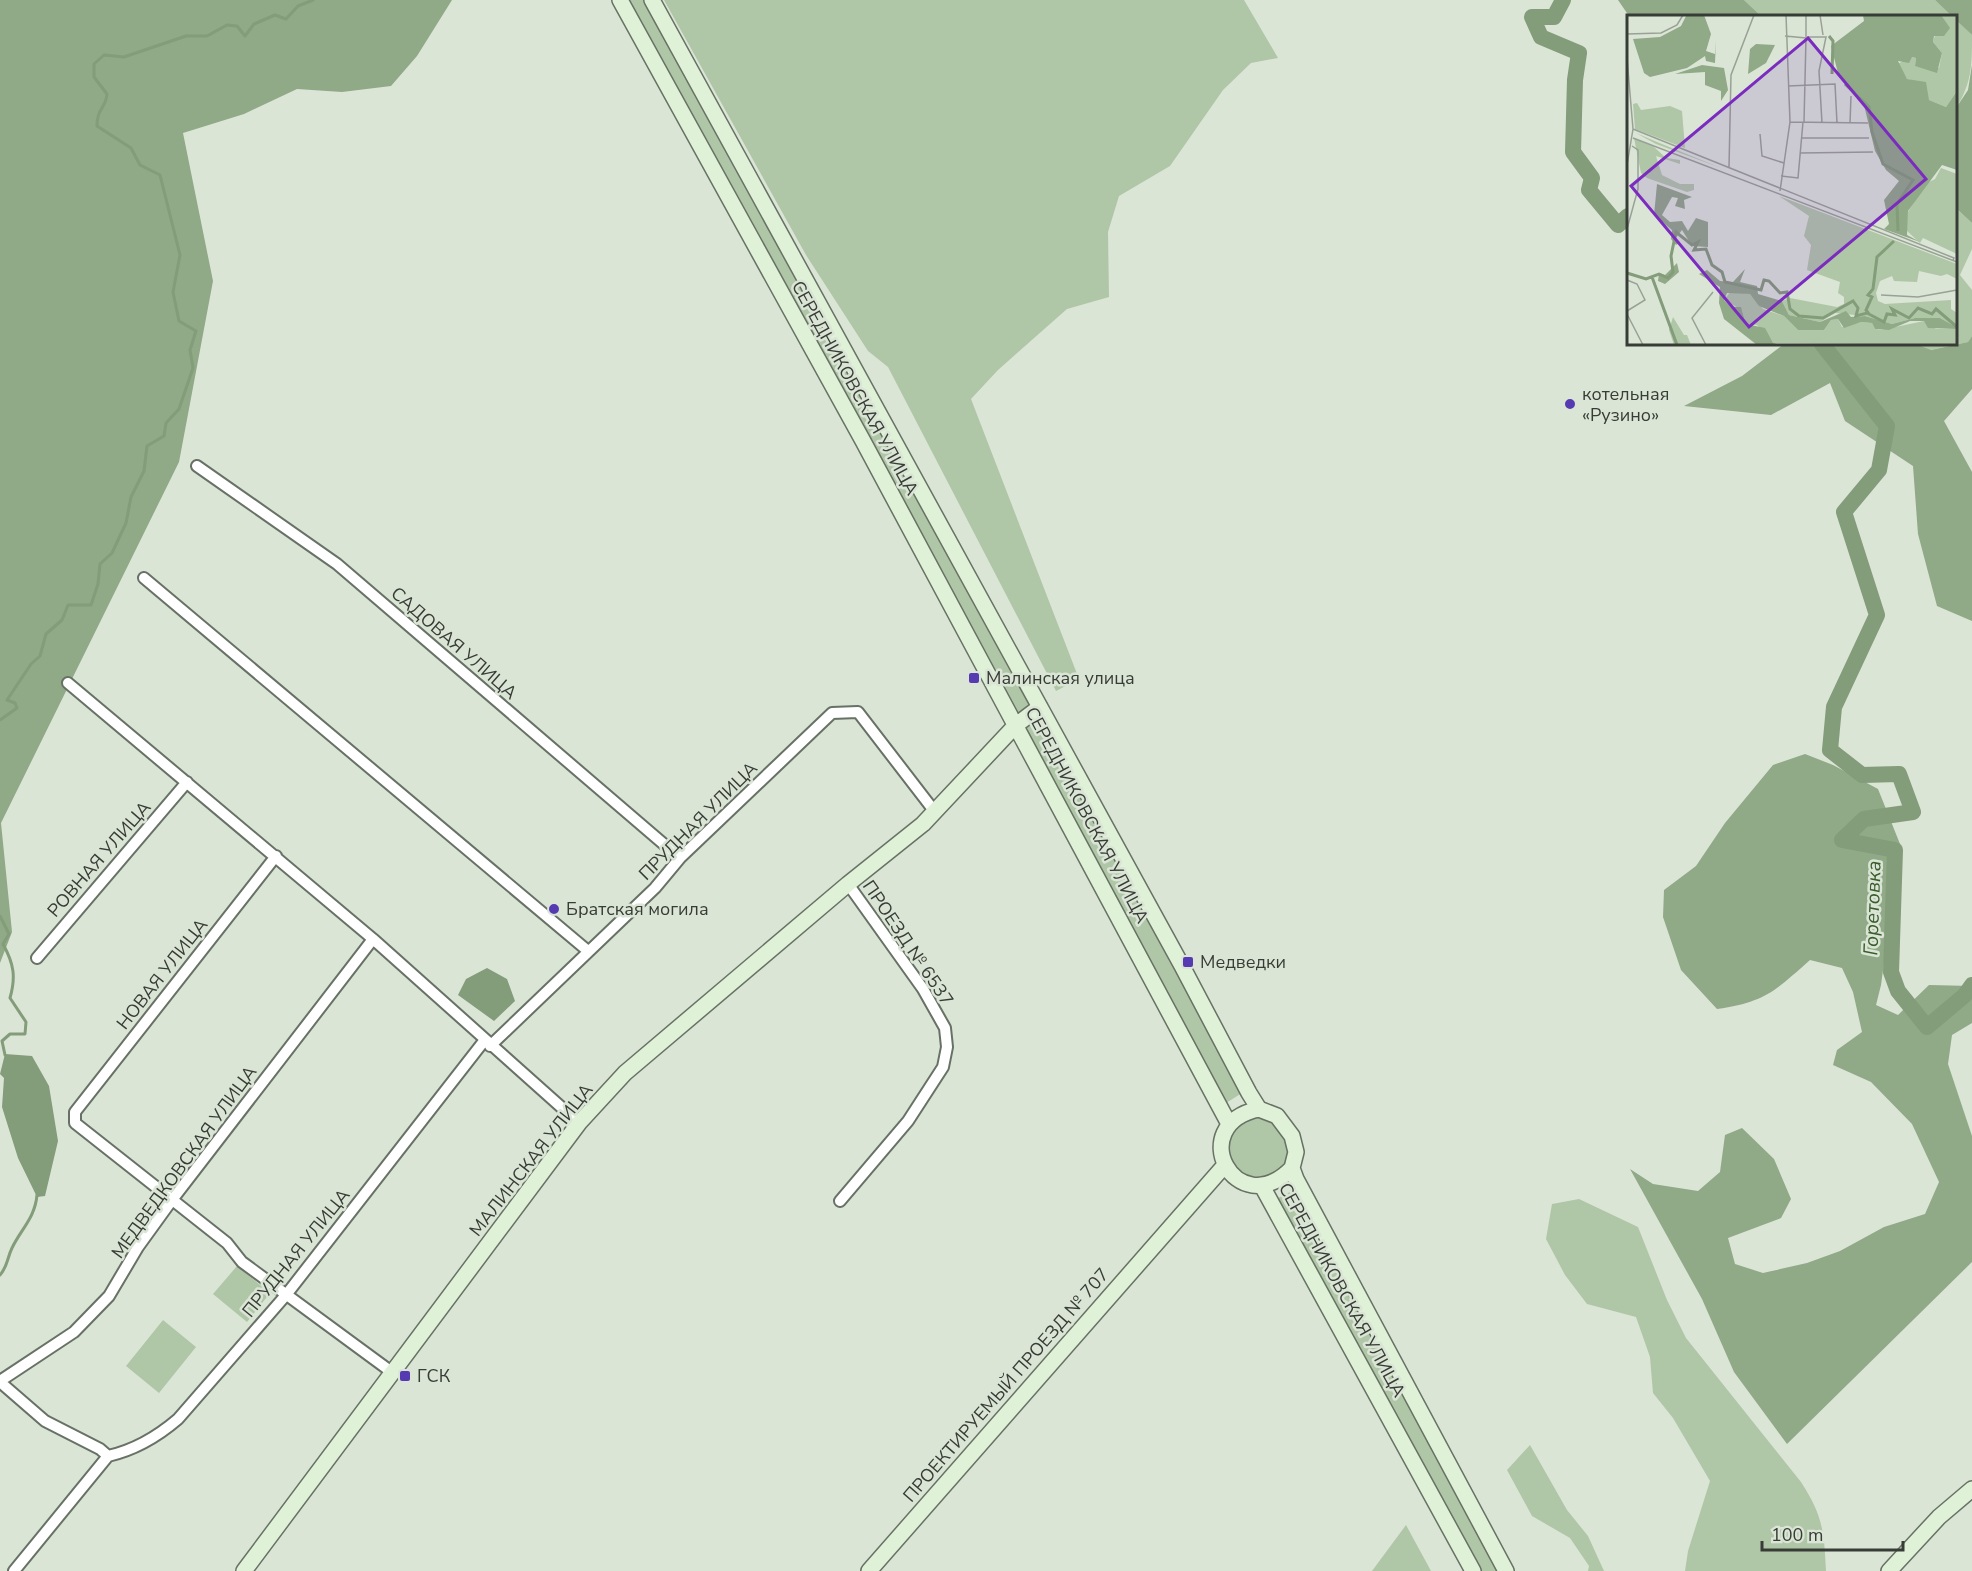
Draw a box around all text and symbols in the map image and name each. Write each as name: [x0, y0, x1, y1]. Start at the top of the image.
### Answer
inset map: [1627, 15, 1957, 345]
street label: СЕРЕДНИКОВСКАЯ УЛИЦА: [786, 277, 924, 499]
place label: котельная «Рузино»: [1582, 382, 1669, 427]
marker: котельная «Рузино»: [1563, 397, 1577, 411]
street label: САДОВАЯ УЛИЦА: [386, 581, 522, 705]
place label: Малинская улица: [986, 666, 1135, 690]
marker: Малинская улица: [967, 671, 981, 685]
street label: СЕРЕДНИКОВСКАЯ УЛИЦА: [1020, 703, 1154, 927]
street label: ПРУДНАЯ УЛИЦА: [633, 756, 763, 886]
street label: РОВНАЯ УЛИЦА: [42, 796, 156, 922]
water label: Горетовка: [1857, 860, 1888, 956]
street label: ПРОЕЗД № 6537: [857, 876, 959, 1010]
place label: Братская могила: [566, 897, 709, 921]
marker: Братская могила: [547, 902, 561, 916]
street label: НОВАЯ УЛИЦА: [111, 913, 213, 1035]
place label: Медведки: [1200, 950, 1286, 974]
marker: Медведки: [1181, 955, 1195, 969]
street label: МЕДВЕДКОВСКАЯ УЛИЦА: [106, 1061, 262, 1263]
street label: МАЛИНСКАЯ УЛИЦА: [464, 1079, 598, 1241]
street label: СЕРЕДНИКОВСКАЯ УЛИЦА: [1273, 1179, 1411, 1401]
street label: ПРУДНАЯ УЛИЦА: [237, 1184, 355, 1322]
street label: ПРОЕКТИРУЕМЫЙ ПРОЕЗД № 707: [898, 1263, 1114, 1507]
place label: ГСК: [417, 1364, 451, 1388]
marker: ГСК: [398, 1369, 412, 1383]
scale bar: [1762, 1514, 1903, 1552]
text: 100 m: [1771, 1523, 1823, 1547]

